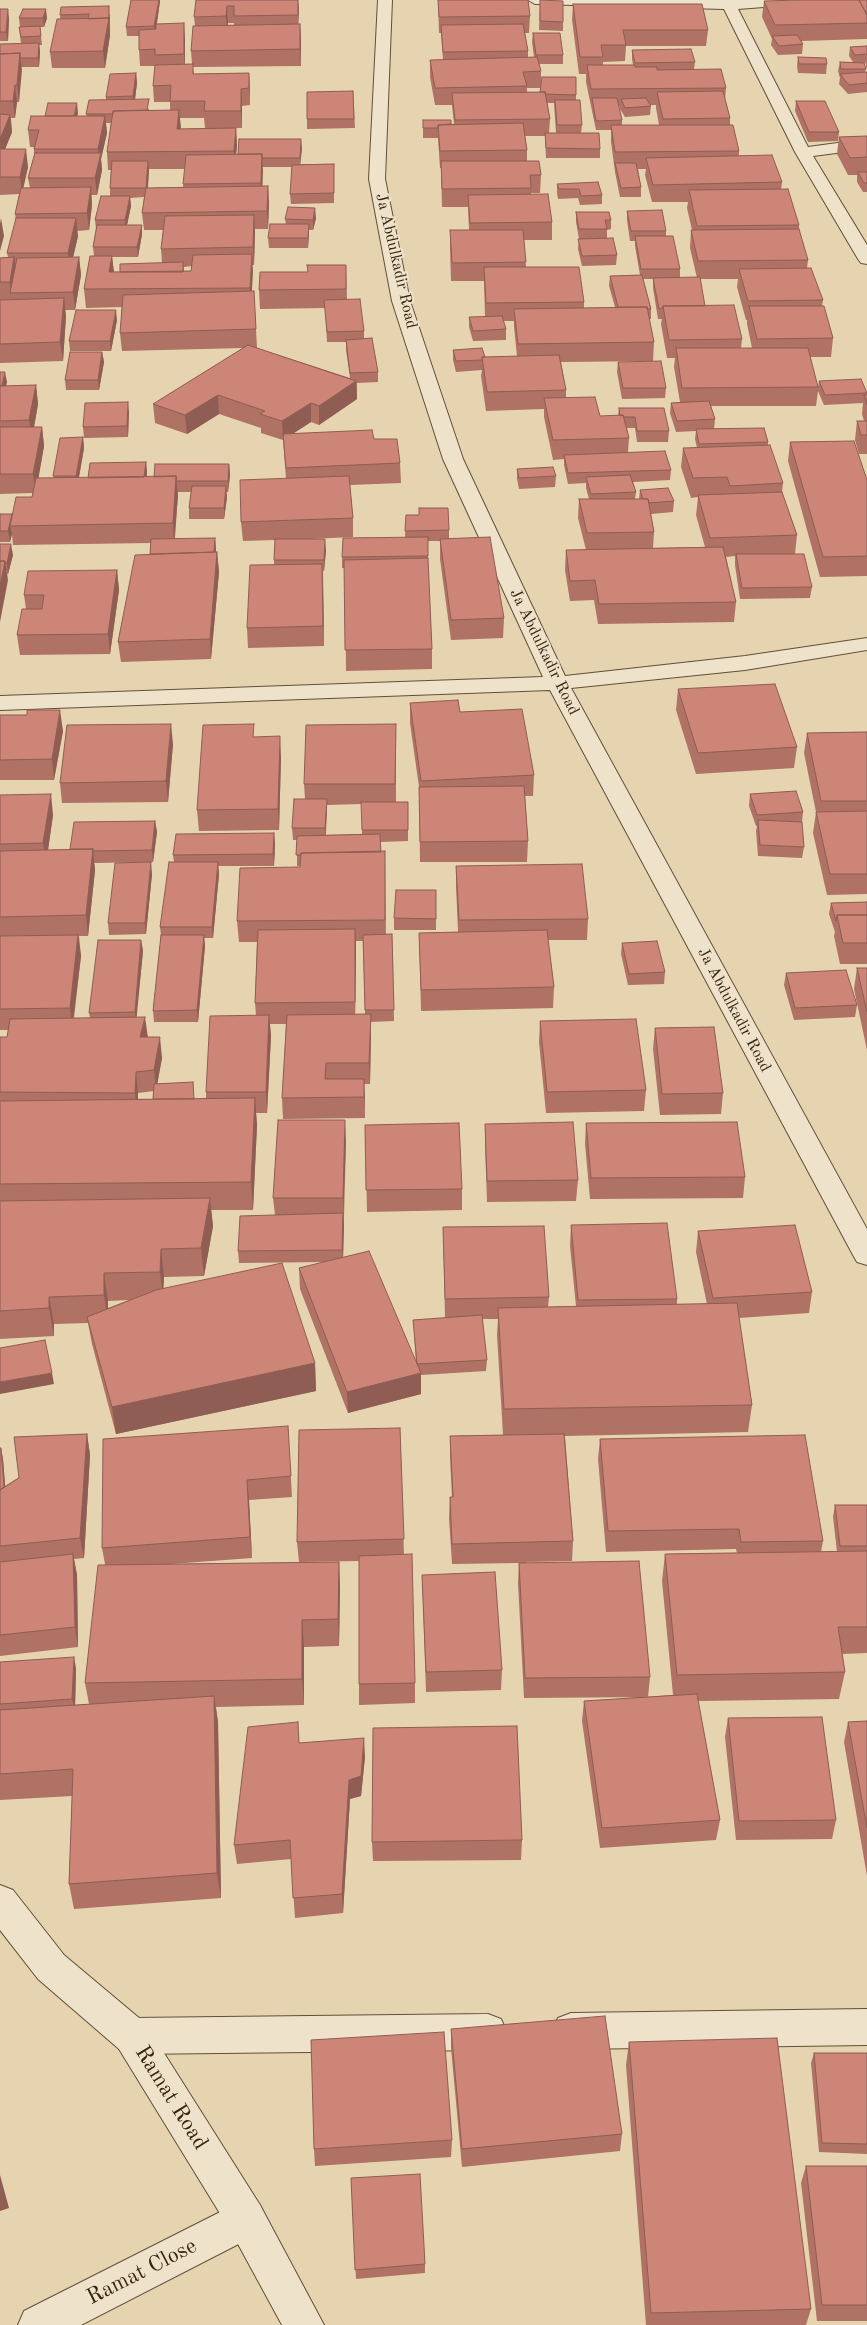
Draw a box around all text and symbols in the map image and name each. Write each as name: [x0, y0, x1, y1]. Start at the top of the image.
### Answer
street label: Ja Abdulkadir Road: [371, 191, 421, 331]
street label: Ja Abdulkadir Road: [505, 586, 583, 718]
street label: Ja Abdulkadir Road: [693, 944, 775, 1076]
street label: Ramat Road: [129, 2041, 213, 2155]
street label: Ramat Close: [83, 2233, 201, 2311]

